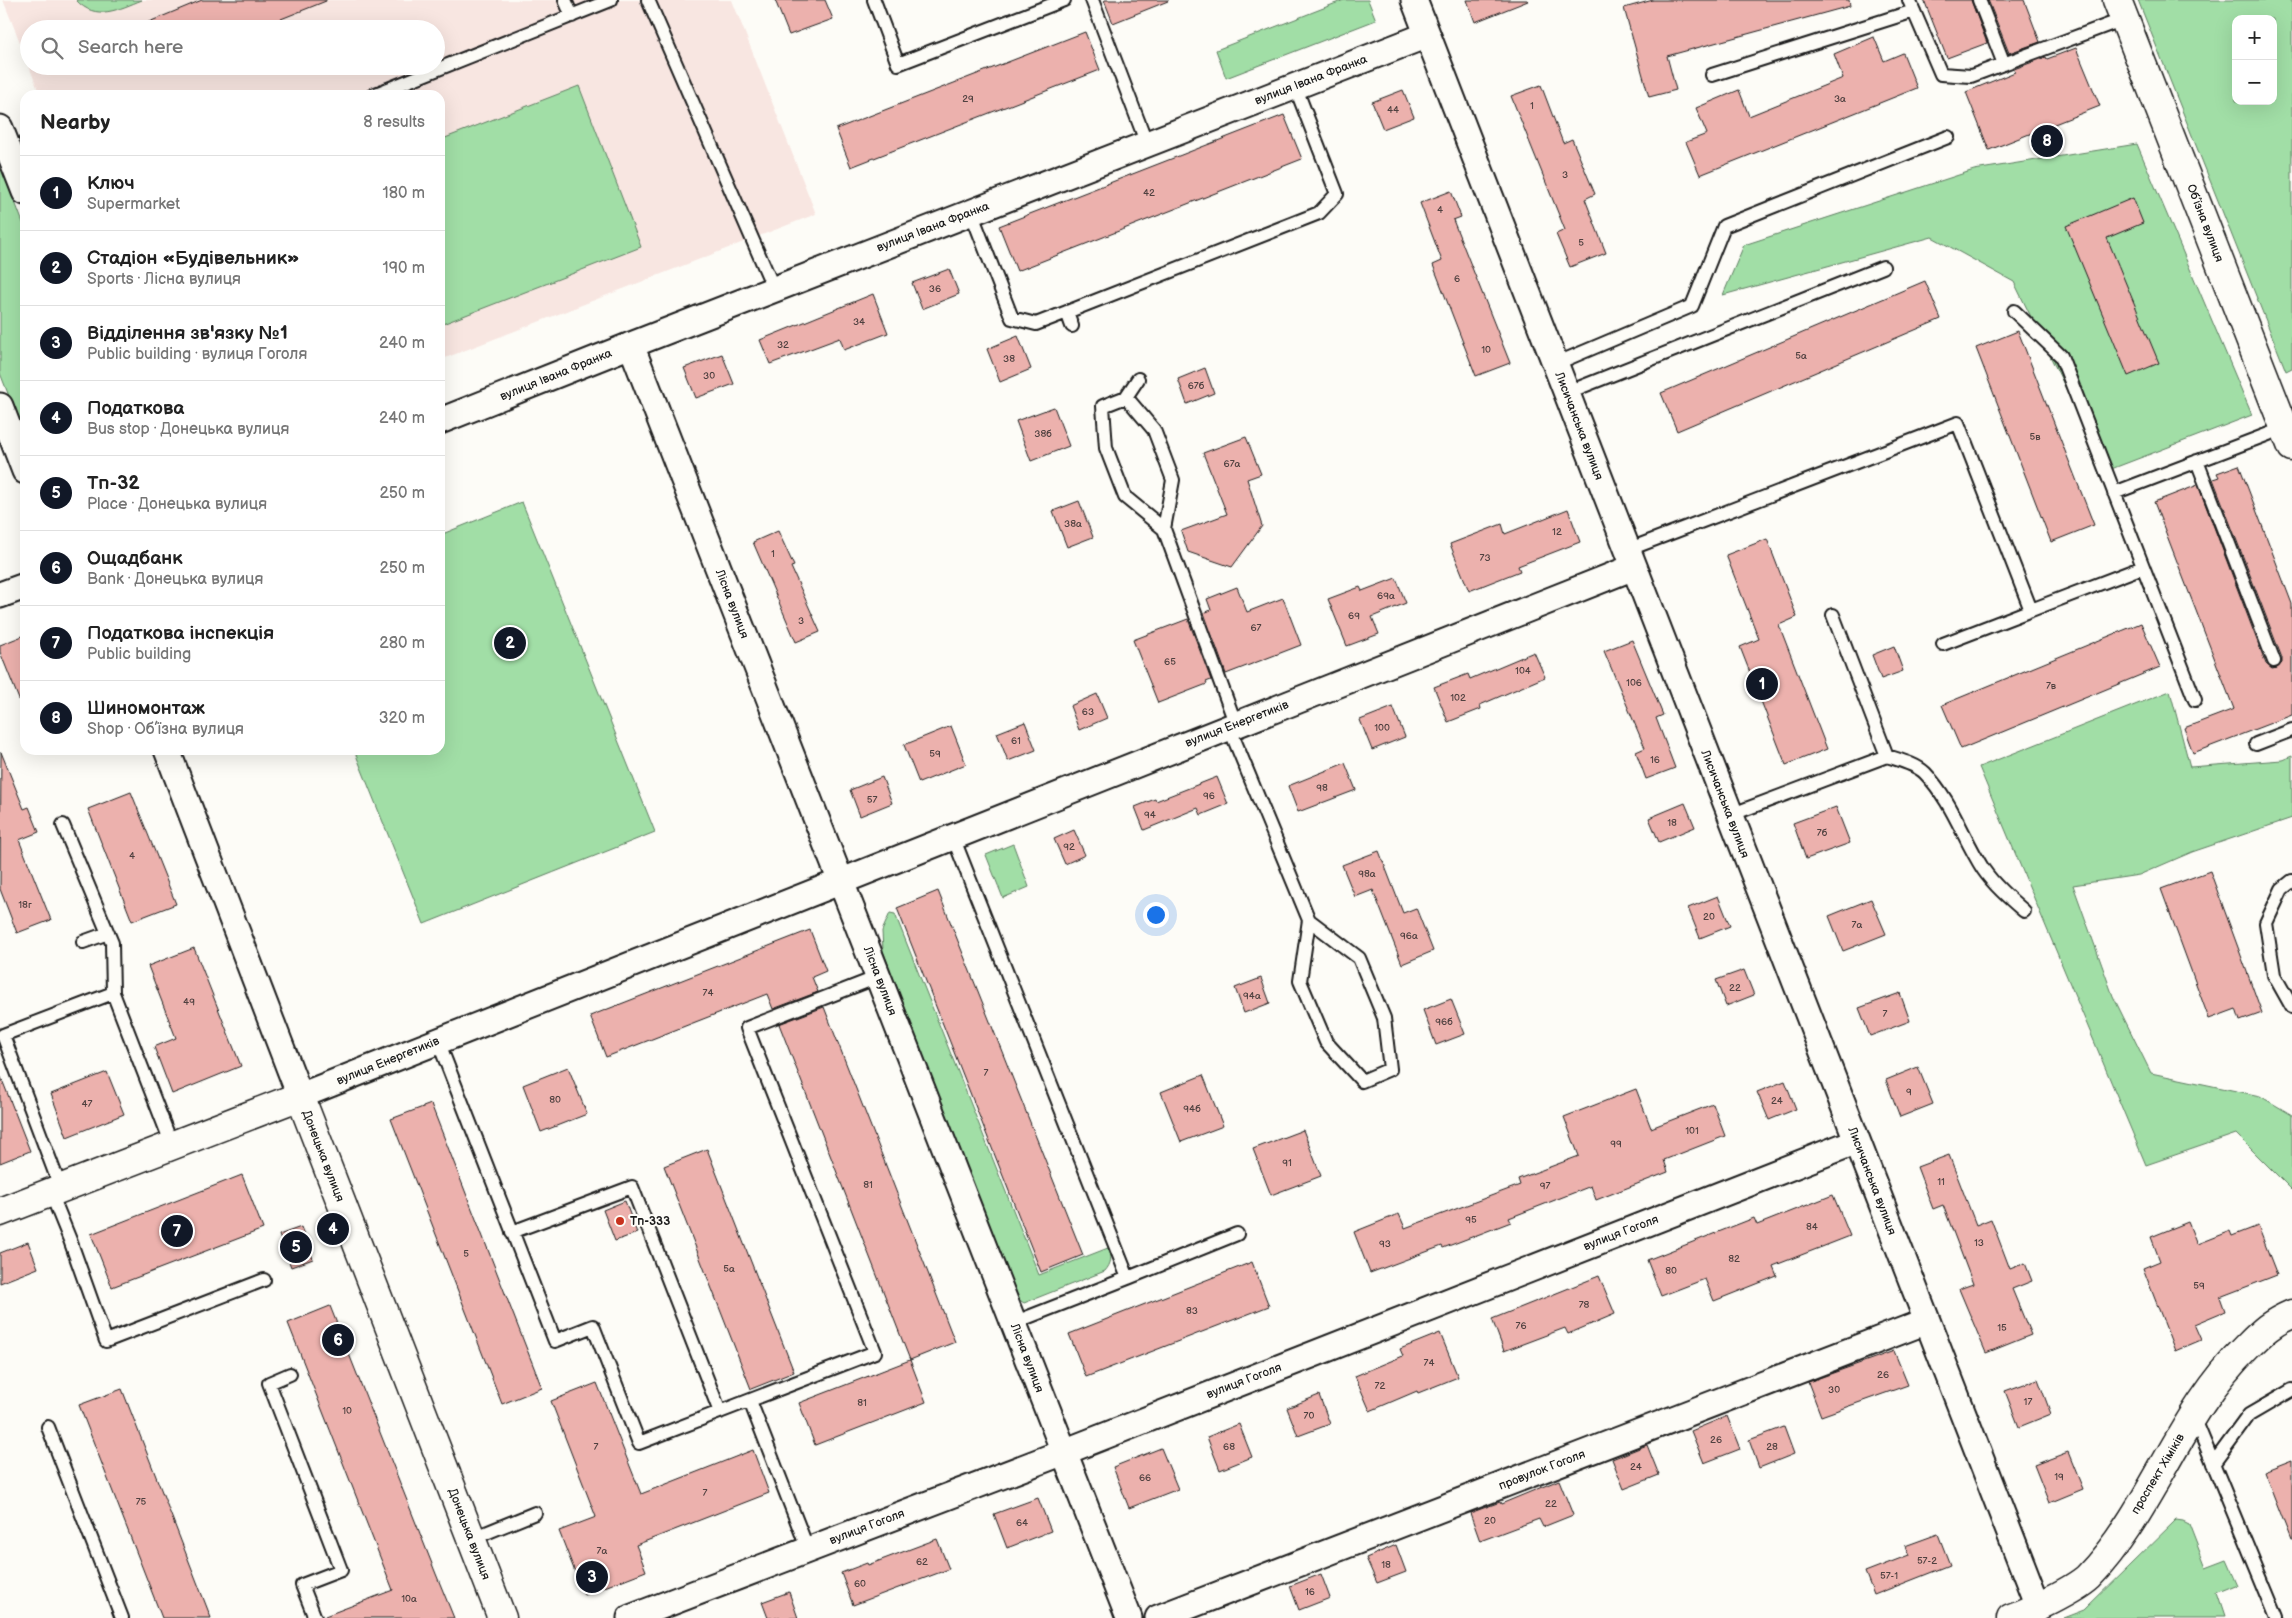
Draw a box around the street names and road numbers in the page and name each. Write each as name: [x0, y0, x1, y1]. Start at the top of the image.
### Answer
street label: вулиця Івана Франка: [1253, 52, 1369, 108]
street label: Об’їзна вулиця: [2183, 182, 2227, 264]
street label: вулиця Івана Франка: [875, 199, 991, 255]
street label: вулиця Івана Франка: [498, 346, 614, 404]
street label: Лисичанська вулиця: [1551, 369, 1607, 482]
street label: Лісна вулиця: [712, 566, 752, 641]
street label: вулиця Енергетиків: [1183, 697, 1292, 751]
street label: Лисичанська вулиця: [1697, 747, 1753, 860]
street label: Лісна вулиця: [860, 943, 900, 1018]
street label: вулиця Енергетиків: [334, 1033, 442, 1088]
street label: Донецька вулиця: [299, 1108, 347, 1204]
street label: Лисичанська вулиця: [1844, 1124, 1900, 1237]
street label: вулиця Гоголя: [1581, 1212, 1661, 1254]
street label: Лісна вулиця: [1007, 1320, 1047, 1395]
street label: вулиця Гоголя: [1204, 1360, 1284, 1402]
street label: проспект Хіміків: [2128, 1430, 2188, 1517]
street label: провулок Гоголя: [1497, 1447, 1588, 1493]
street label: Донецька вулиця: [445, 1486, 493, 1582]
street label: вулиця Гоголя: [827, 1506, 907, 1548]

